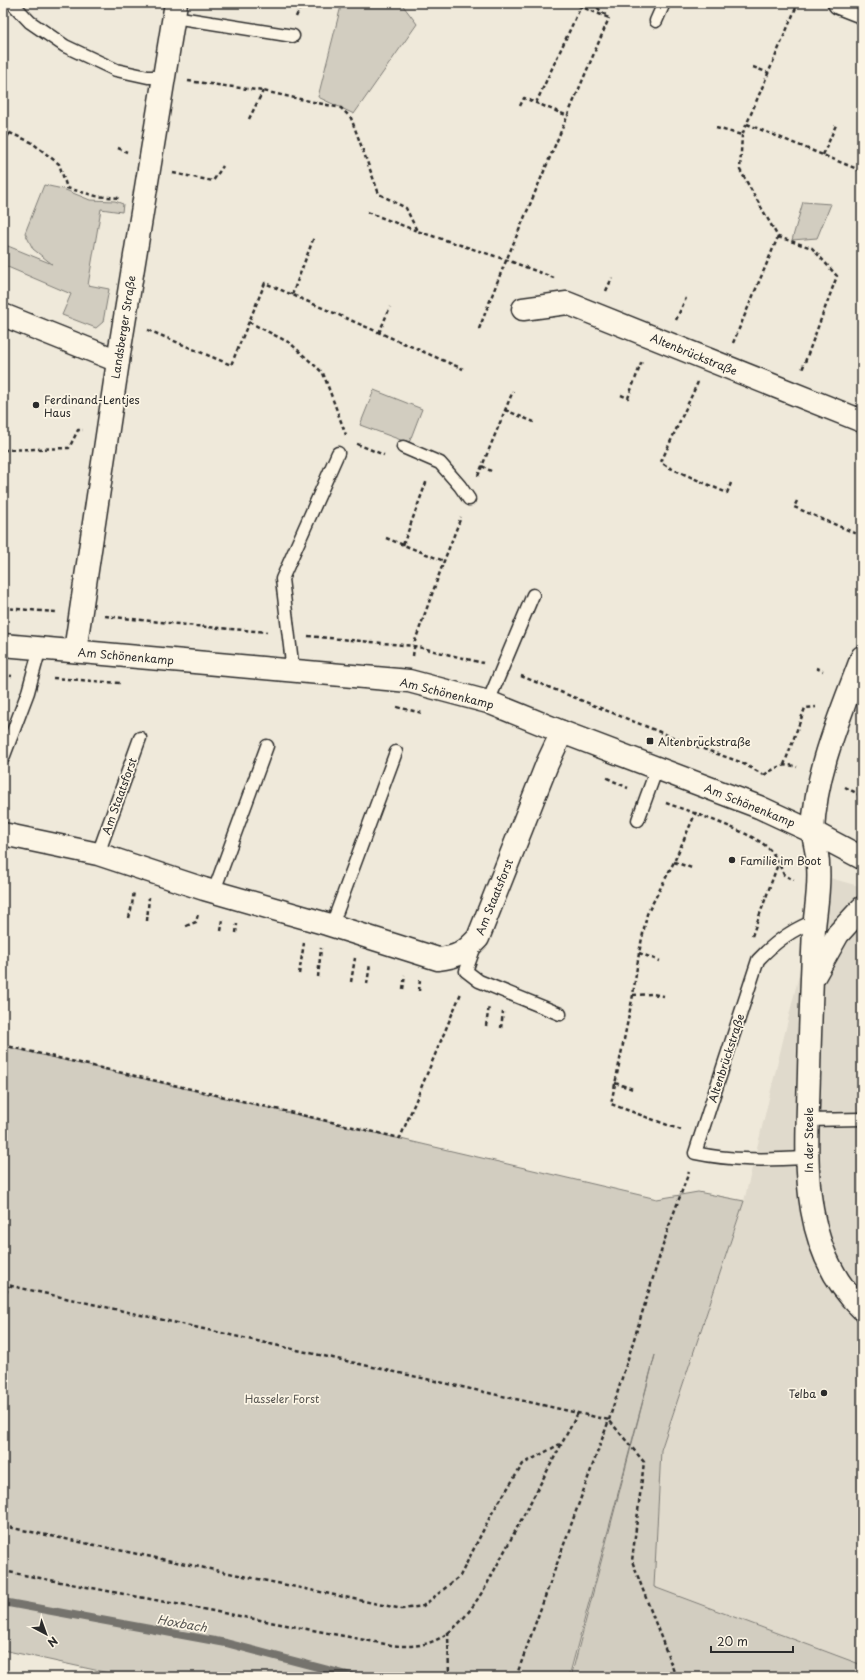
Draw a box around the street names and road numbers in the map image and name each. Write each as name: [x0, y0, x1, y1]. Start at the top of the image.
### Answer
street label: Landsberger Straße: [106, 274, 140, 380]
street label: Altenbrückstraße: [648, 329, 740, 379]
street label: Am Schönenkamp: [77, 643, 175, 669]
street label: Am Schönenkamp: [398, 673, 496, 713]
street label: Am Staatsforst: [97, 755, 141, 837]
street label: Am Schönenkamp: [702, 779, 798, 831]
street label: Am Staatsforst: [471, 856, 517, 938]
street label: Altenbrückstraße: [704, 1011, 748, 1105]
street label: In der Steele: [800, 1107, 817, 1173]

